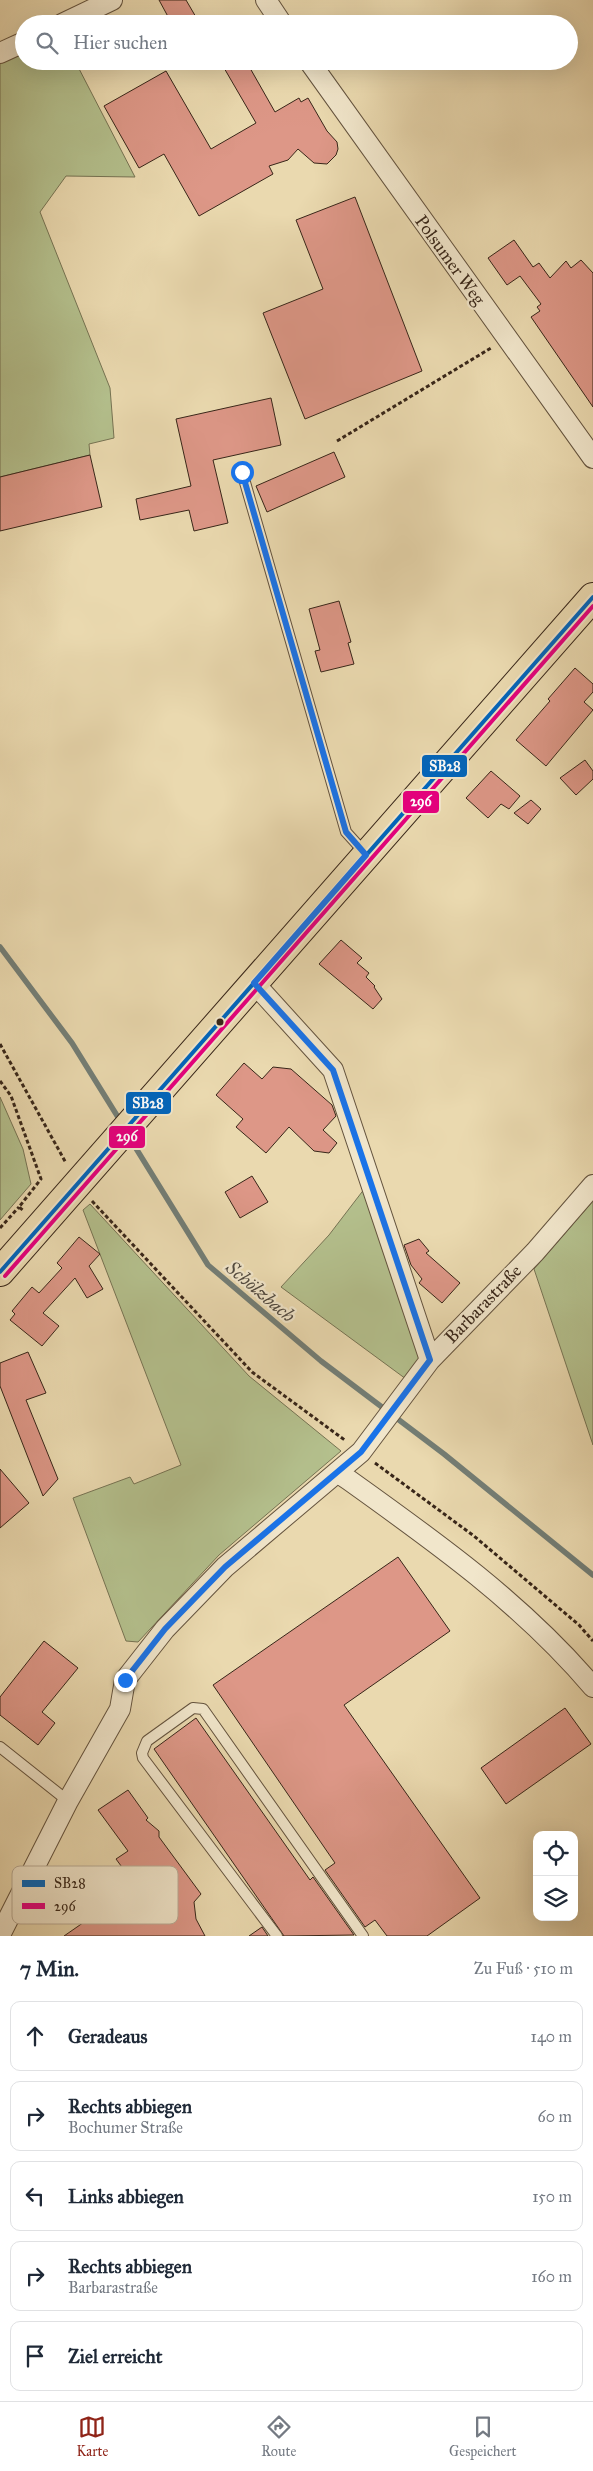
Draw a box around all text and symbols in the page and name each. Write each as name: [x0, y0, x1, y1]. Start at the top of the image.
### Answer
search box: [15, 15, 578, 70]
icon: search: [33, 29, 61, 57]
text: Hier suchen: [73, 31, 167, 54]
street label: Polsumer Weg: [409, 211, 490, 310]
route start: [231, 461, 254, 484]
line badge: SB28: [421, 754, 468, 778]
text: SB28: [429, 758, 461, 775]
line badge: 296: [402, 790, 440, 814]
text: 296: [410, 793, 433, 811]
unlabelled marker: [215, 1017, 225, 1027]
line badge: SB28: [125, 1091, 172, 1115]
text: SB28: [132, 1095, 164, 1112]
line badge: 296: [108, 1125, 146, 1149]
text: 296: [116, 1128, 139, 1146]
water label: Schölzbach: [221, 1255, 300, 1327]
street label: Barbarastraße: [440, 1260, 526, 1348]
route end: [114, 1669, 137, 1692]
map controls: [533, 1831, 578, 1921]
button: locate: [533, 1831, 578, 1876]
legend: [12, 1866, 178, 1924]
text: SB28: [54, 1875, 86, 1892]
button: layers: [533, 1876, 578, 1921]
text: 296: [54, 1898, 76, 1915]
text: 7 Min.: [20, 1956, 79, 1982]
text: Zu Fuß · 510 m: [474, 1959, 573, 1978]
icon: ahead: [21, 2022, 49, 2050]
text: Geradeaus: [68, 2025, 147, 2048]
text: 140 m: [531, 2027, 572, 2046]
text: Rechts abbiegen: [68, 2095, 192, 2118]
icon: right: [21, 2102, 49, 2130]
text: 60 m: [538, 2107, 572, 2126]
text: Bochumer Straße: [68, 2118, 183, 2137]
icon: left: [21, 2182, 49, 2210]
text: Links abbiegen: [68, 2185, 184, 2208]
text: 150 m: [532, 2187, 572, 2206]
text: Rechts abbiegen: [68, 2255, 192, 2278]
icon: right: [21, 2262, 49, 2290]
text: 160 m: [531, 2267, 572, 2286]
text: Barbarastraße: [68, 2278, 158, 2297]
icon: arrive: [21, 2342, 49, 2370]
text: Ziel erreicht: [68, 2345, 162, 2368]
tab: Karte: [76, 2413, 108, 2460]
tab: Route: [261, 2413, 296, 2460]
tab: Gespeichert: [449, 2413, 517, 2460]

